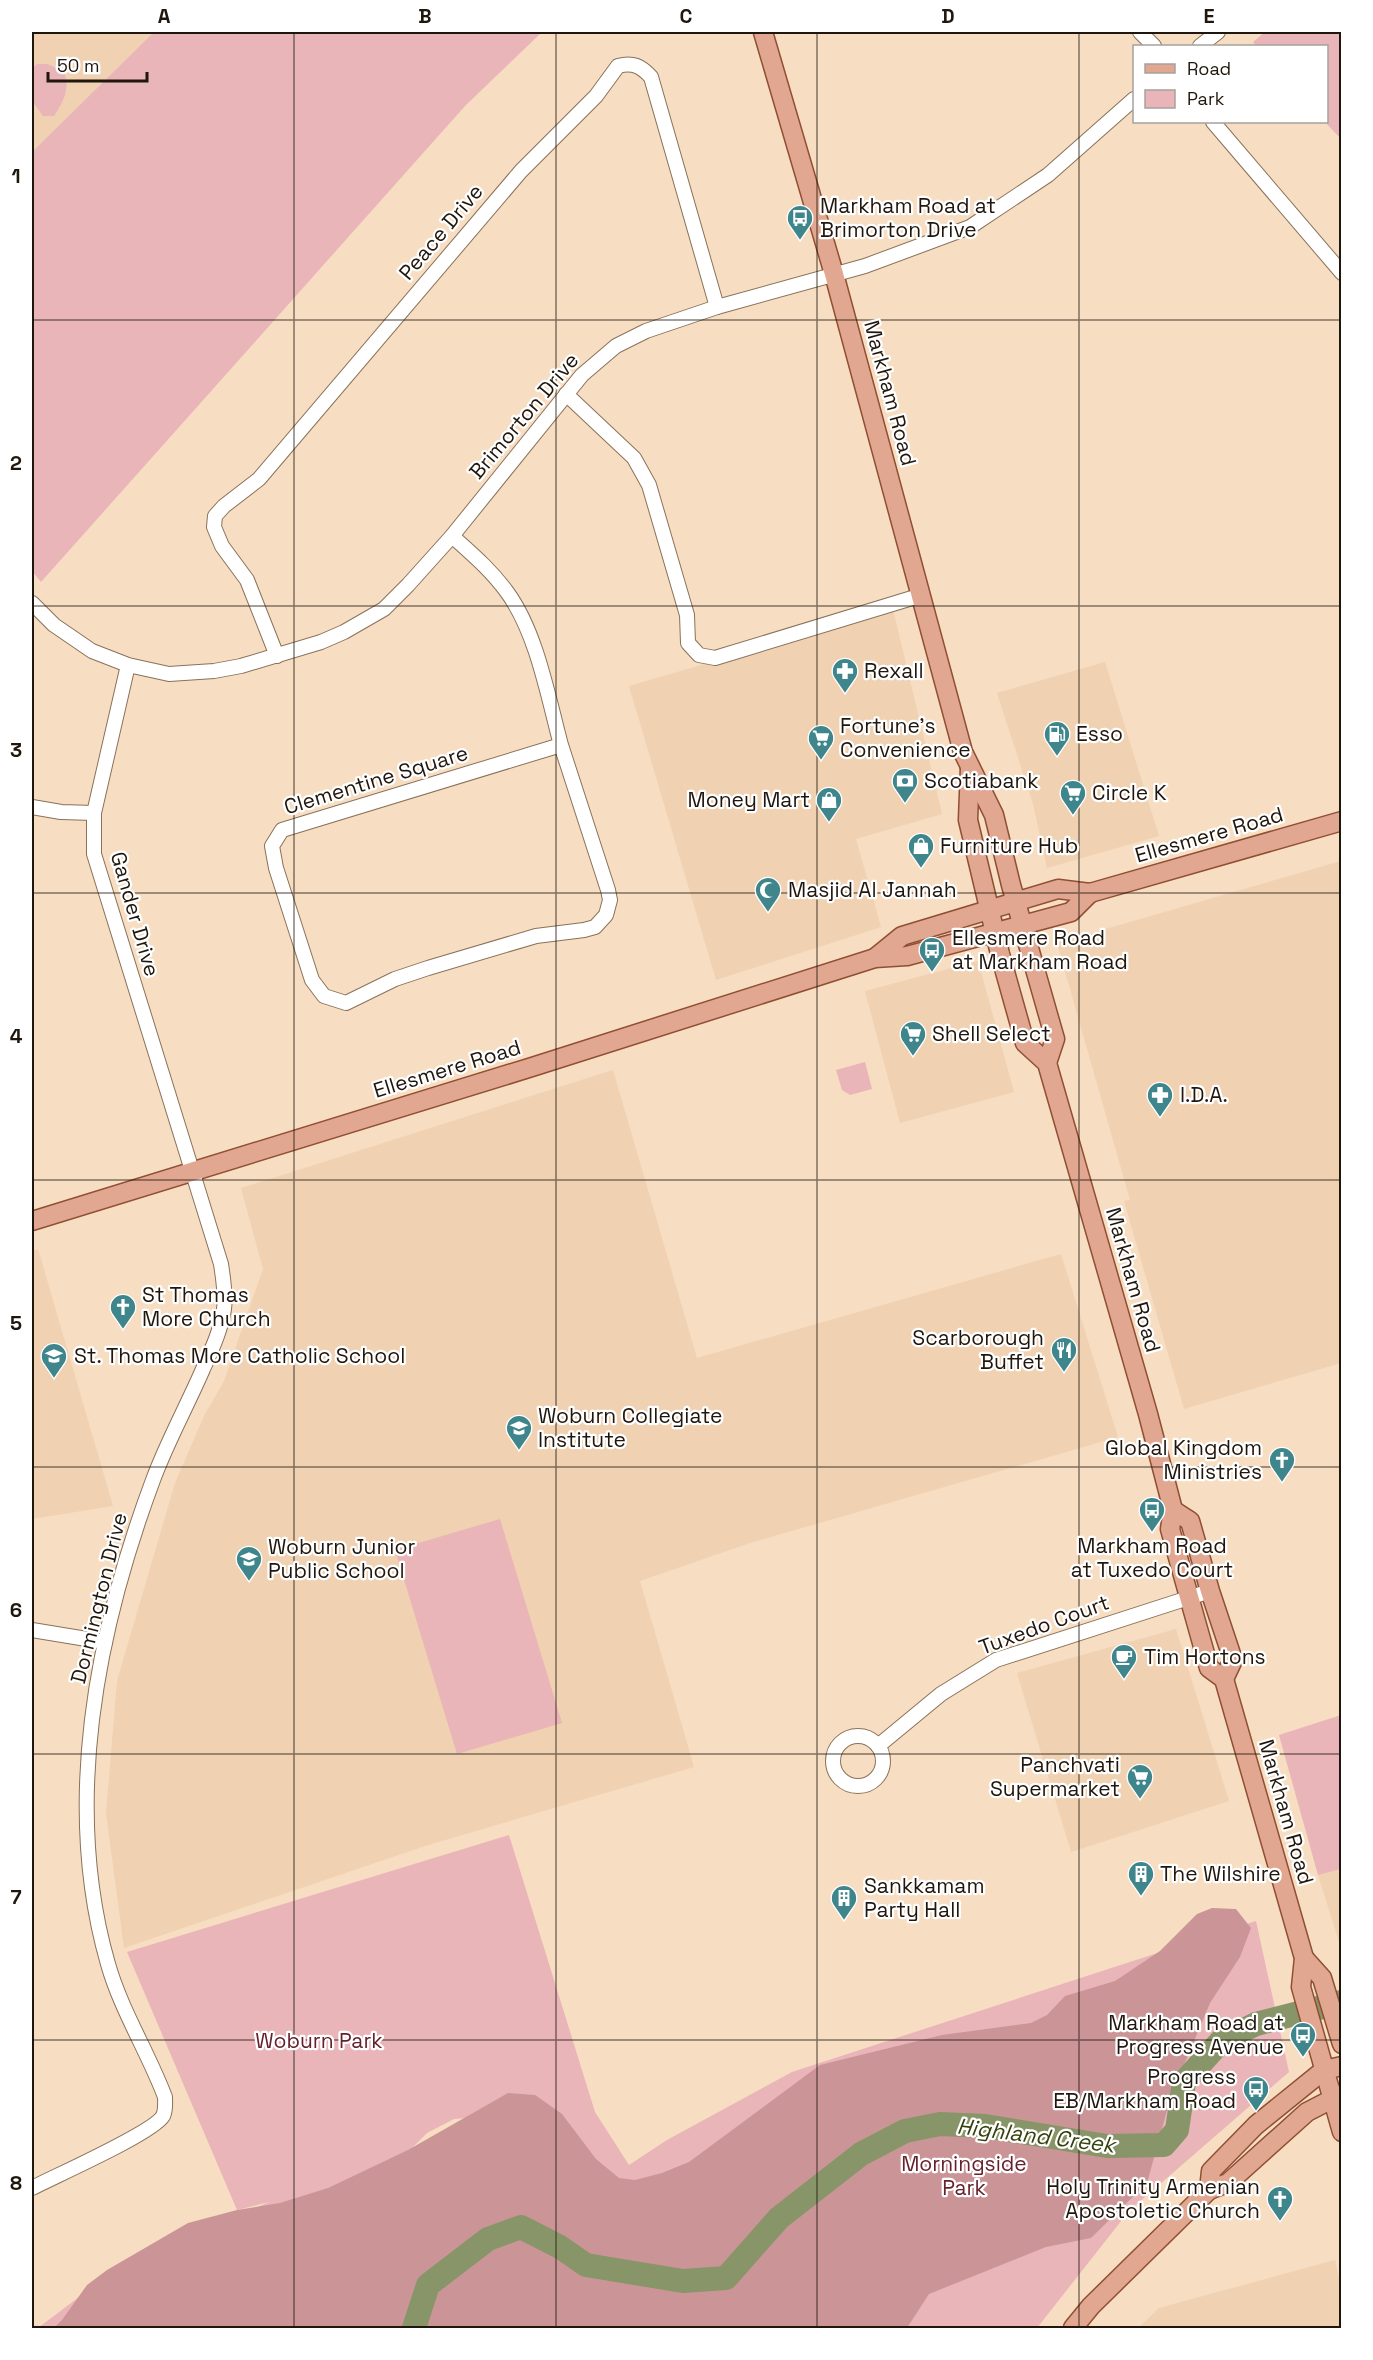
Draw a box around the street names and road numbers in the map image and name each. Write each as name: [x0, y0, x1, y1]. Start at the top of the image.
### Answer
street label: Peace Drive: [393, 178, 489, 285]
street label: Markham Road: [858, 317, 923, 469]
street label: Brimorton Drive: [463, 347, 584, 484]
street label: Clementine Square: [281, 739, 471, 820]
street label: Ellesmere Road: [1132, 800, 1286, 869]
street label: Gander Drive: [105, 848, 166, 979]
street label: Ellesmere Road: [370, 1033, 524, 1104]
street label: Markham Road: [1100, 1204, 1167, 1355]
street label: Dormington Drive: [64, 1510, 133, 1686]
street label: Tuxedo Court: [975, 1588, 1113, 1661]
street label: Markham Road: [1253, 1736, 1320, 1887]

